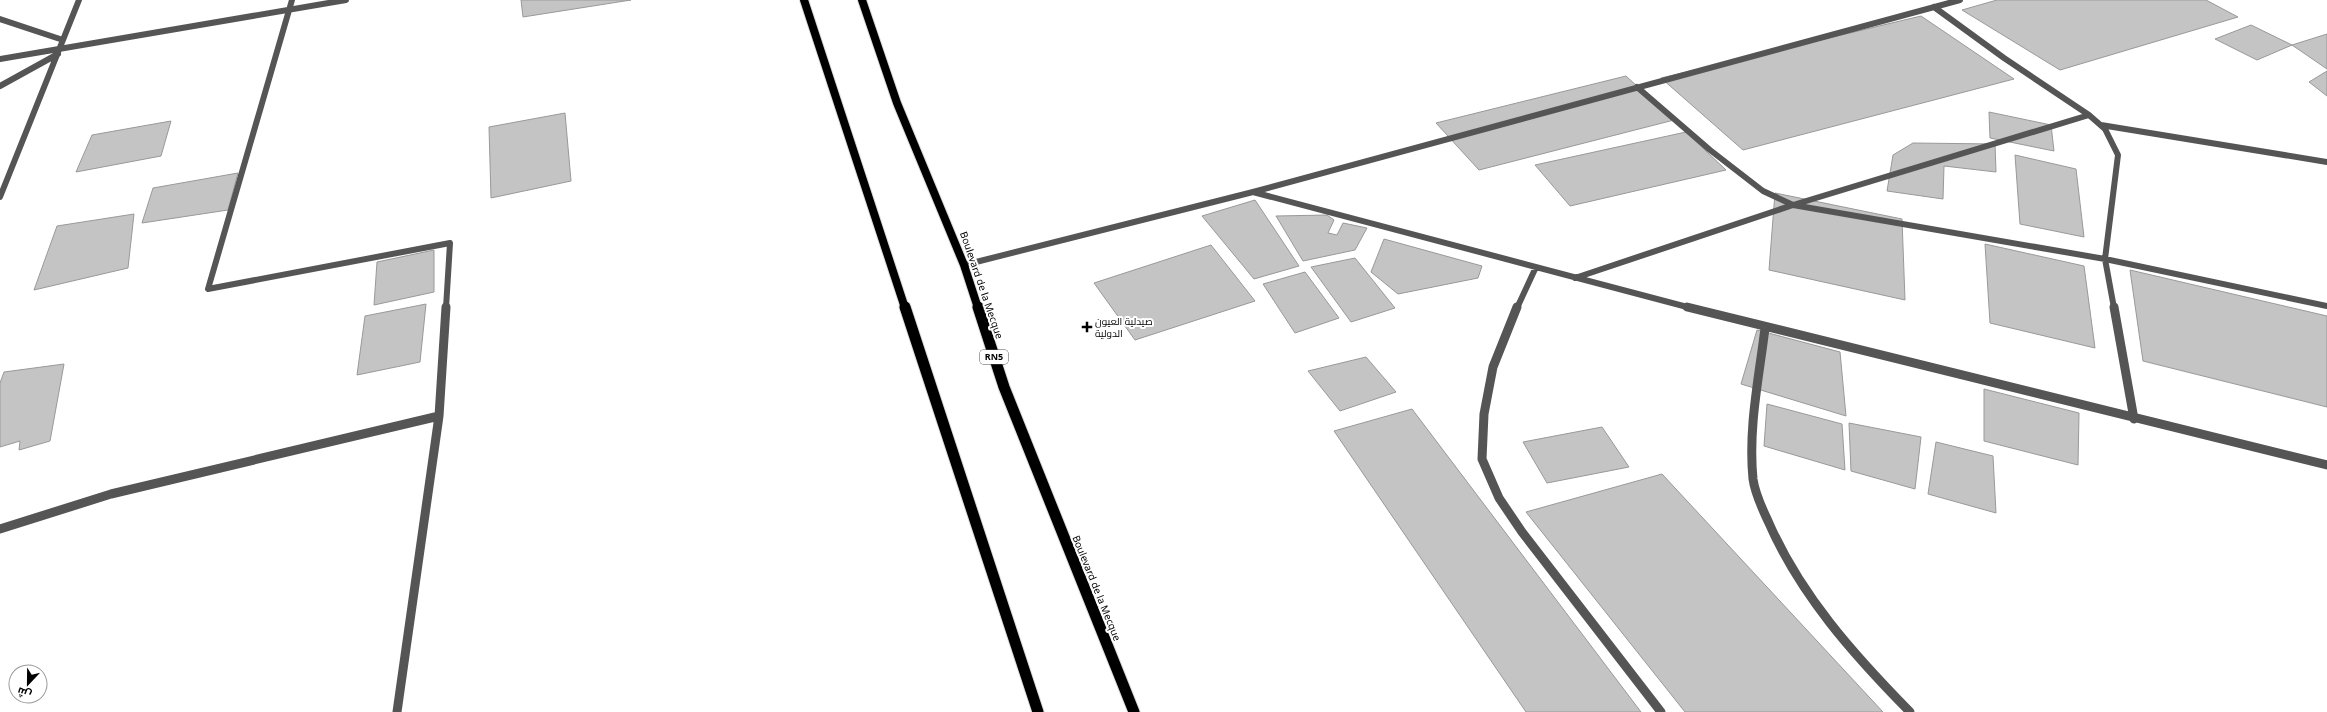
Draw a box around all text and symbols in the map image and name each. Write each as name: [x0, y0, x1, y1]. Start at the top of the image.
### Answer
street label: Boulevard de la Mecque: [957, 229, 1007, 341]
place label: صيدلية العيون الدولية: [1095, 314, 1153, 340]
marker: صيدلية العيون الدولية: [1082, 322, 1092, 332]
road number: RN5: [980, 350, 1008, 364]
street label: Boulevard de la Mecque: [1069, 533, 1125, 643]
north arrow: [8, 664, 48, 704]
text: ش: [15, 684, 33, 703]

